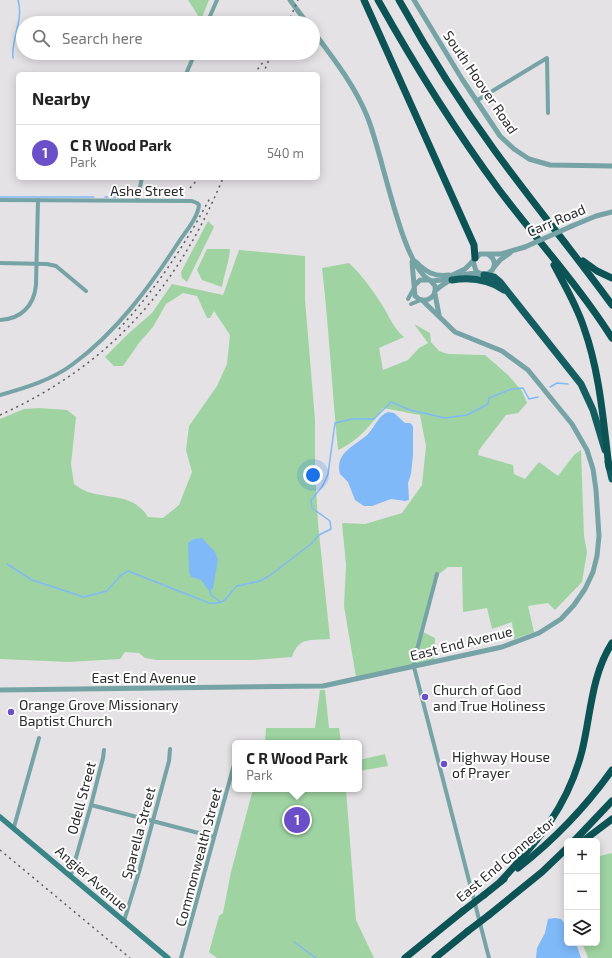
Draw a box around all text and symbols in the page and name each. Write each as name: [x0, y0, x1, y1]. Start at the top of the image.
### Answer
search box: [16, 16, 320, 60]
icon: search: [30, 27, 52, 49]
street label: South Hoover Road: [440, 27, 522, 137]
text: Search here: [62, 29, 143, 47]
text: Nearby: [32, 88, 90, 108]
text: C R Wood Park: [70, 136, 172, 154]
text: 1: [42, 145, 48, 161]
text: 540 m: [267, 145, 304, 161]
text: Park: [70, 154, 97, 170]
street label: Ashe Street: [110, 182, 184, 199]
street label: Carr Road: [524, 200, 588, 240]
your location: [303, 465, 323, 485]
street label: East End Avenue: [408, 622, 514, 664]
street label: East End Avenue: [92, 669, 196, 686]
place label: Church of God and True Holiness: [433, 681, 546, 714]
marker: Church of God and True Holiness: [420, 692, 430, 702]
place label: Orange Grove Missionary Baptist Church: [19, 696, 179, 729]
marker: Orange Grove Missionary Baptist Church: [6, 707, 16, 717]
popup: [232, 740, 362, 792]
place label: Highway House of Prayer: [452, 748, 550, 781]
text: C R Wood Park: [246, 749, 348, 767]
marker: Highway House of Prayer: [439, 759, 449, 769]
street label: Odell Street: [63, 760, 99, 836]
text: Park: [246, 767, 273, 783]
street label: Sparella Street: [118, 785, 158, 881]
street label: Commonwealth Street: [171, 786, 225, 928]
pin: 1: [284, 805, 310, 835]
street label: East End Connector: [452, 812, 558, 905]
map controls: [564, 838, 600, 946]
button: +: [564, 838, 600, 874]
street label: Angier Avenue: [52, 842, 132, 914]
button: −: [564, 874, 600, 910]
button: layers: [564, 910, 600, 946]

